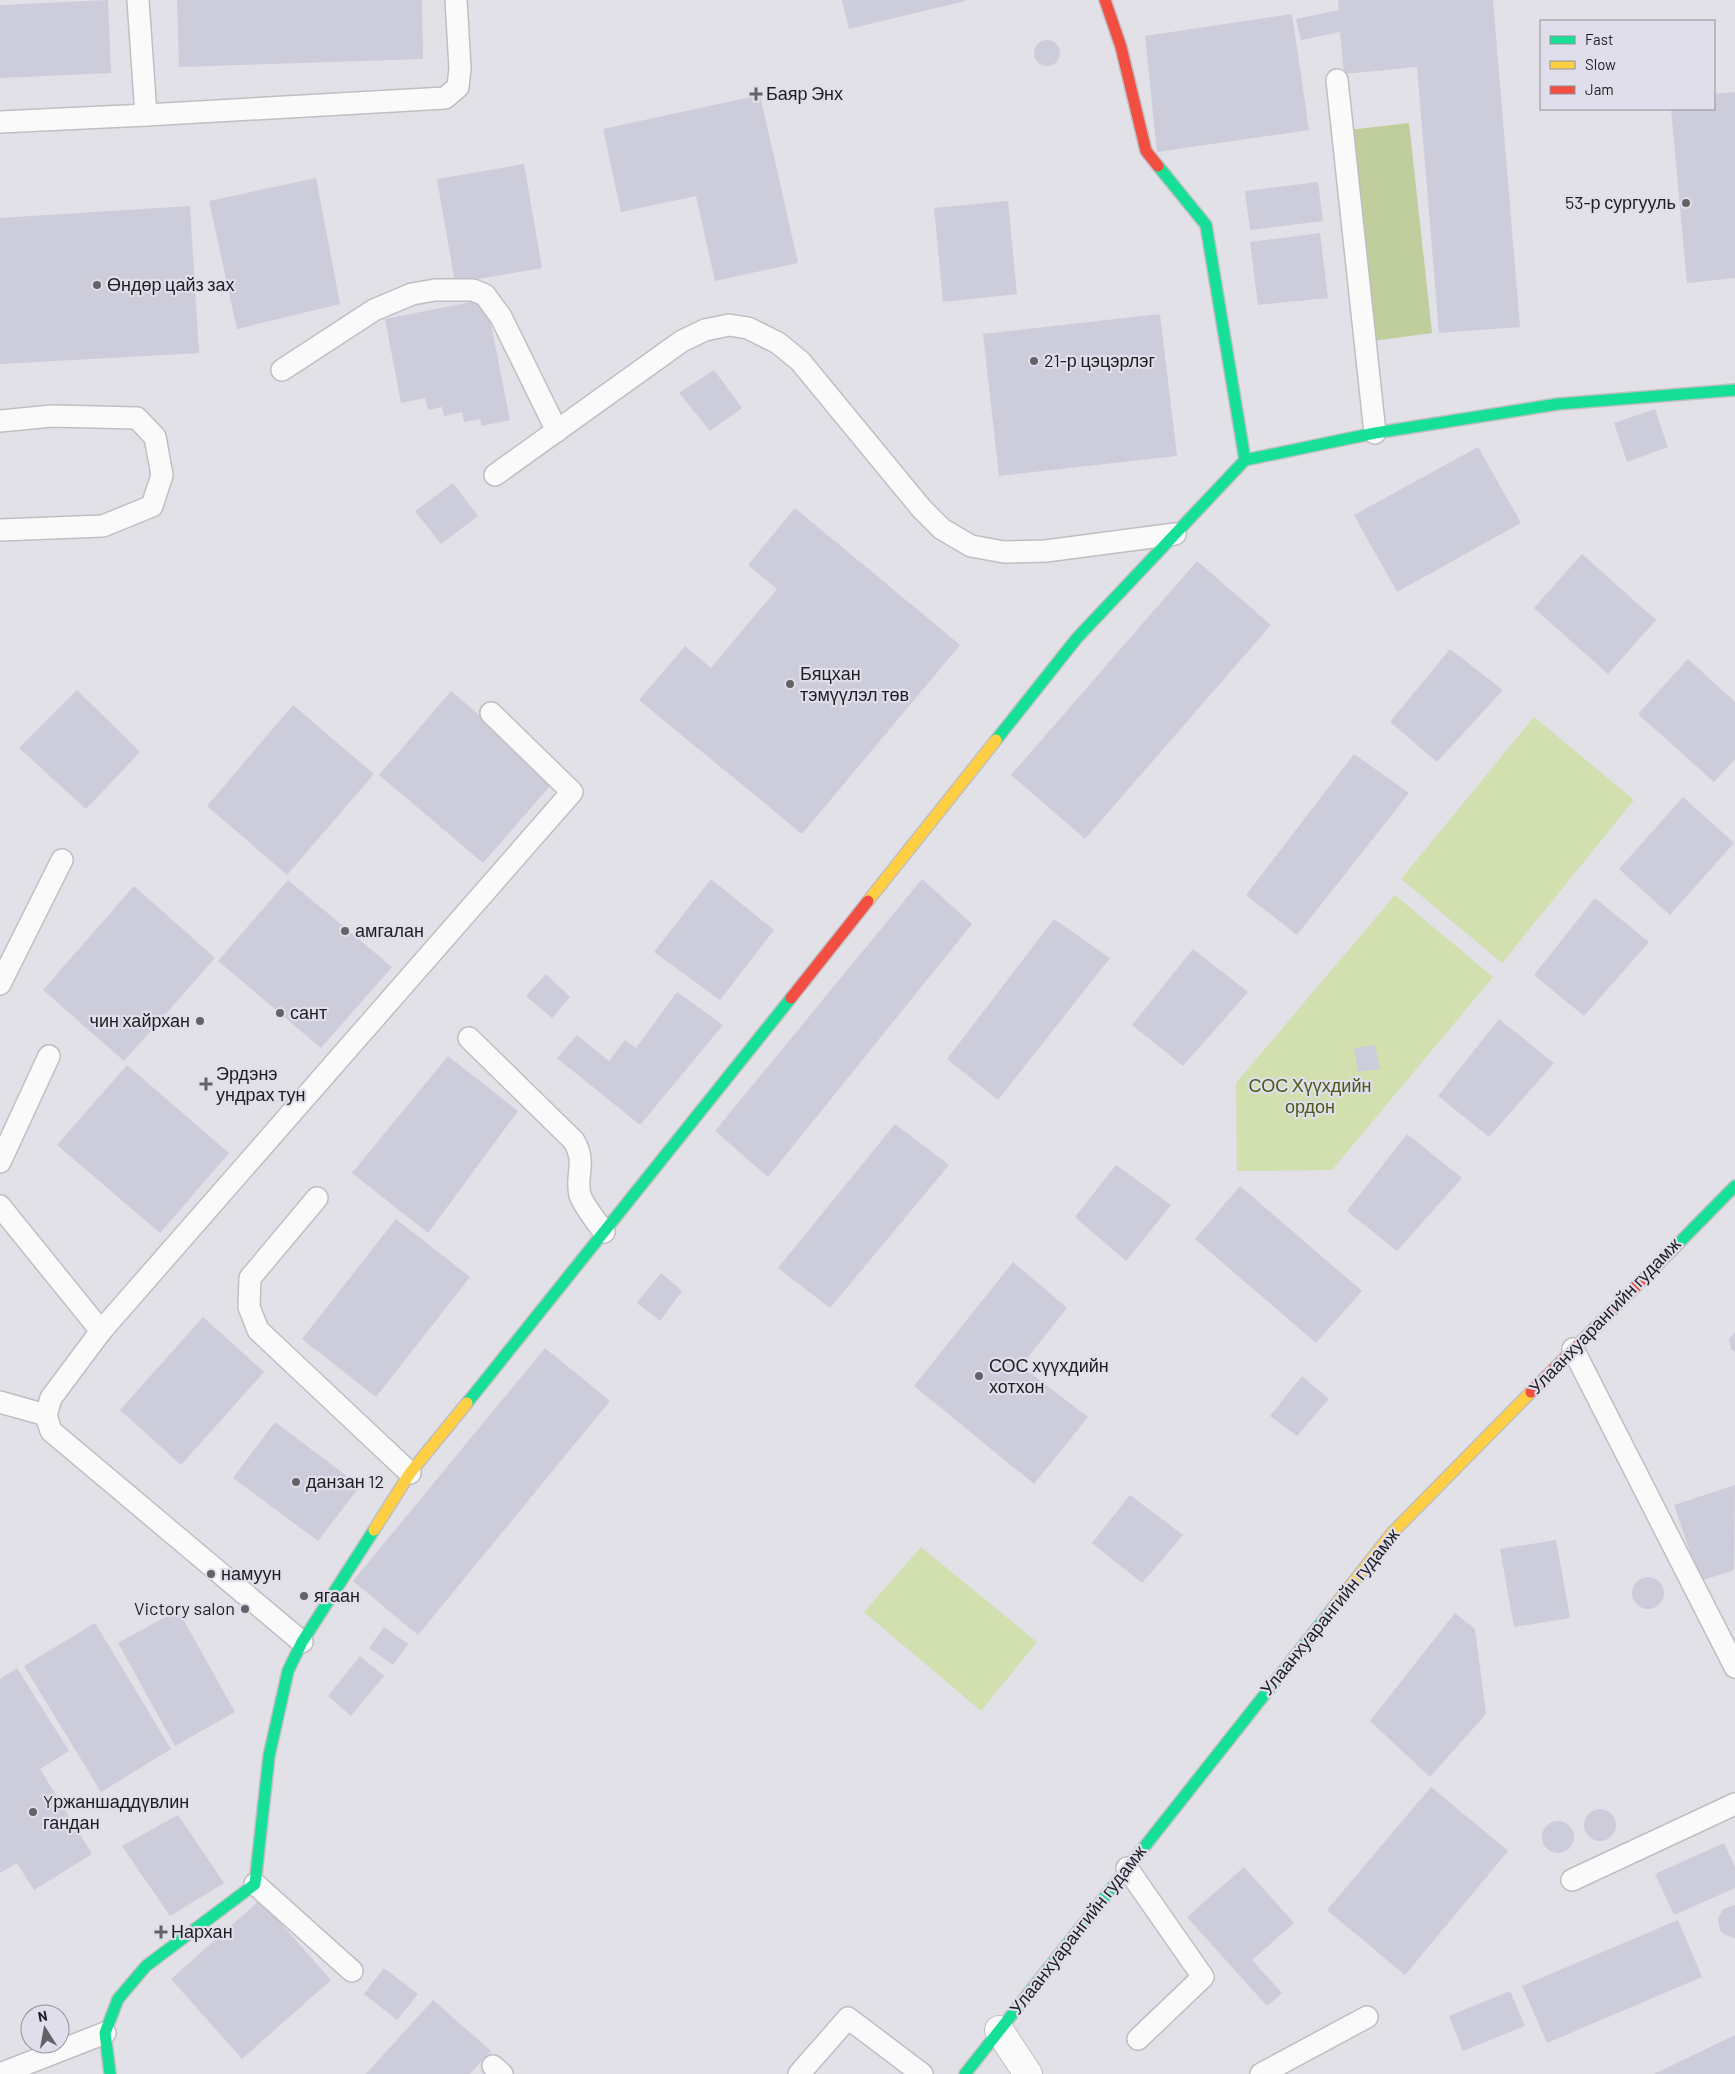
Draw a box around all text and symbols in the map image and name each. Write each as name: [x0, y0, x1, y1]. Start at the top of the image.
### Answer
legend: [1540, 20, 1715, 110]
text: Fast: [1585, 30, 1613, 48]
text: Slow: [1585, 55, 1616, 73]
text: Jam: [1585, 80, 1614, 98]
place label: Баяр Энх: [766, 82, 843, 104]
marker: Баяр Энх: [750, 88, 762, 100]
place label: 53-р сургууль: [1565, 191, 1676, 213]
marker: 53-р сургууль: [1680, 197, 1692, 209]
place label: Өндөр цайз зах: [107, 273, 235, 295]
marker: Өндөр цайз зах: [91, 279, 103, 291]
place label: 21-р цэцэрлэг: [1044, 349, 1155, 371]
marker: 21-р цэцэрлэг: [1028, 355, 1040, 367]
place label: Бяцхан тэмүүлэл төв: [800, 662, 909, 705]
marker: Бяцхан тэмүүлэл төв: [784, 678, 796, 690]
place label: амгалан: [355, 919, 424, 941]
marker: амгалан: [339, 925, 351, 937]
place label: сант: [290, 1001, 327, 1023]
marker: сант: [274, 1007, 286, 1019]
place label: чин хайрхан: [90, 1009, 190, 1031]
marker: чин хайрхан: [194, 1015, 206, 1027]
place label: Эрдэнэ ундрах тун: [216, 1062, 305, 1105]
park label: СОС Хүүхдийн ордон: [1249, 1074, 1371, 1117]
marker: Эрдэнэ ундрах тун: [200, 1078, 212, 1090]
street label: Улаанхуарангийн гудамж: [1524, 1233, 1685, 1398]
place label: СОС хүүхдийн хотхон: [989, 1354, 1109, 1397]
marker: СОС хүүхдийн хотхон: [973, 1370, 985, 1382]
place label: данзан 12: [306, 1470, 384, 1492]
marker: данзан 12: [290, 1476, 302, 1488]
street label: Улаанхуарангийн гудамж: [1255, 1523, 1403, 1699]
place label: намуун: [221, 1562, 281, 1584]
marker: намуун: [205, 1568, 217, 1580]
place label: ягаан: [314, 1584, 360, 1606]
marker: ягаан: [298, 1590, 310, 1602]
place label: Victory salon: [134, 1597, 235, 1619]
marker: Victory salon: [239, 1603, 251, 1615]
place label: Yржаншаддүвлин гандан: [43, 1790, 189, 1833]
marker: Yржаншаддүвлин гандан: [27, 1806, 39, 1818]
street label: Улаанхуарангийн гудамж: [1004, 1840, 1150, 2018]
place label: Нархан: [171, 1920, 233, 1942]
marker: Нархан: [155, 1926, 167, 1938]
north arrow: [20, 2004, 70, 2054]
text: N: [36, 2007, 49, 2025]

